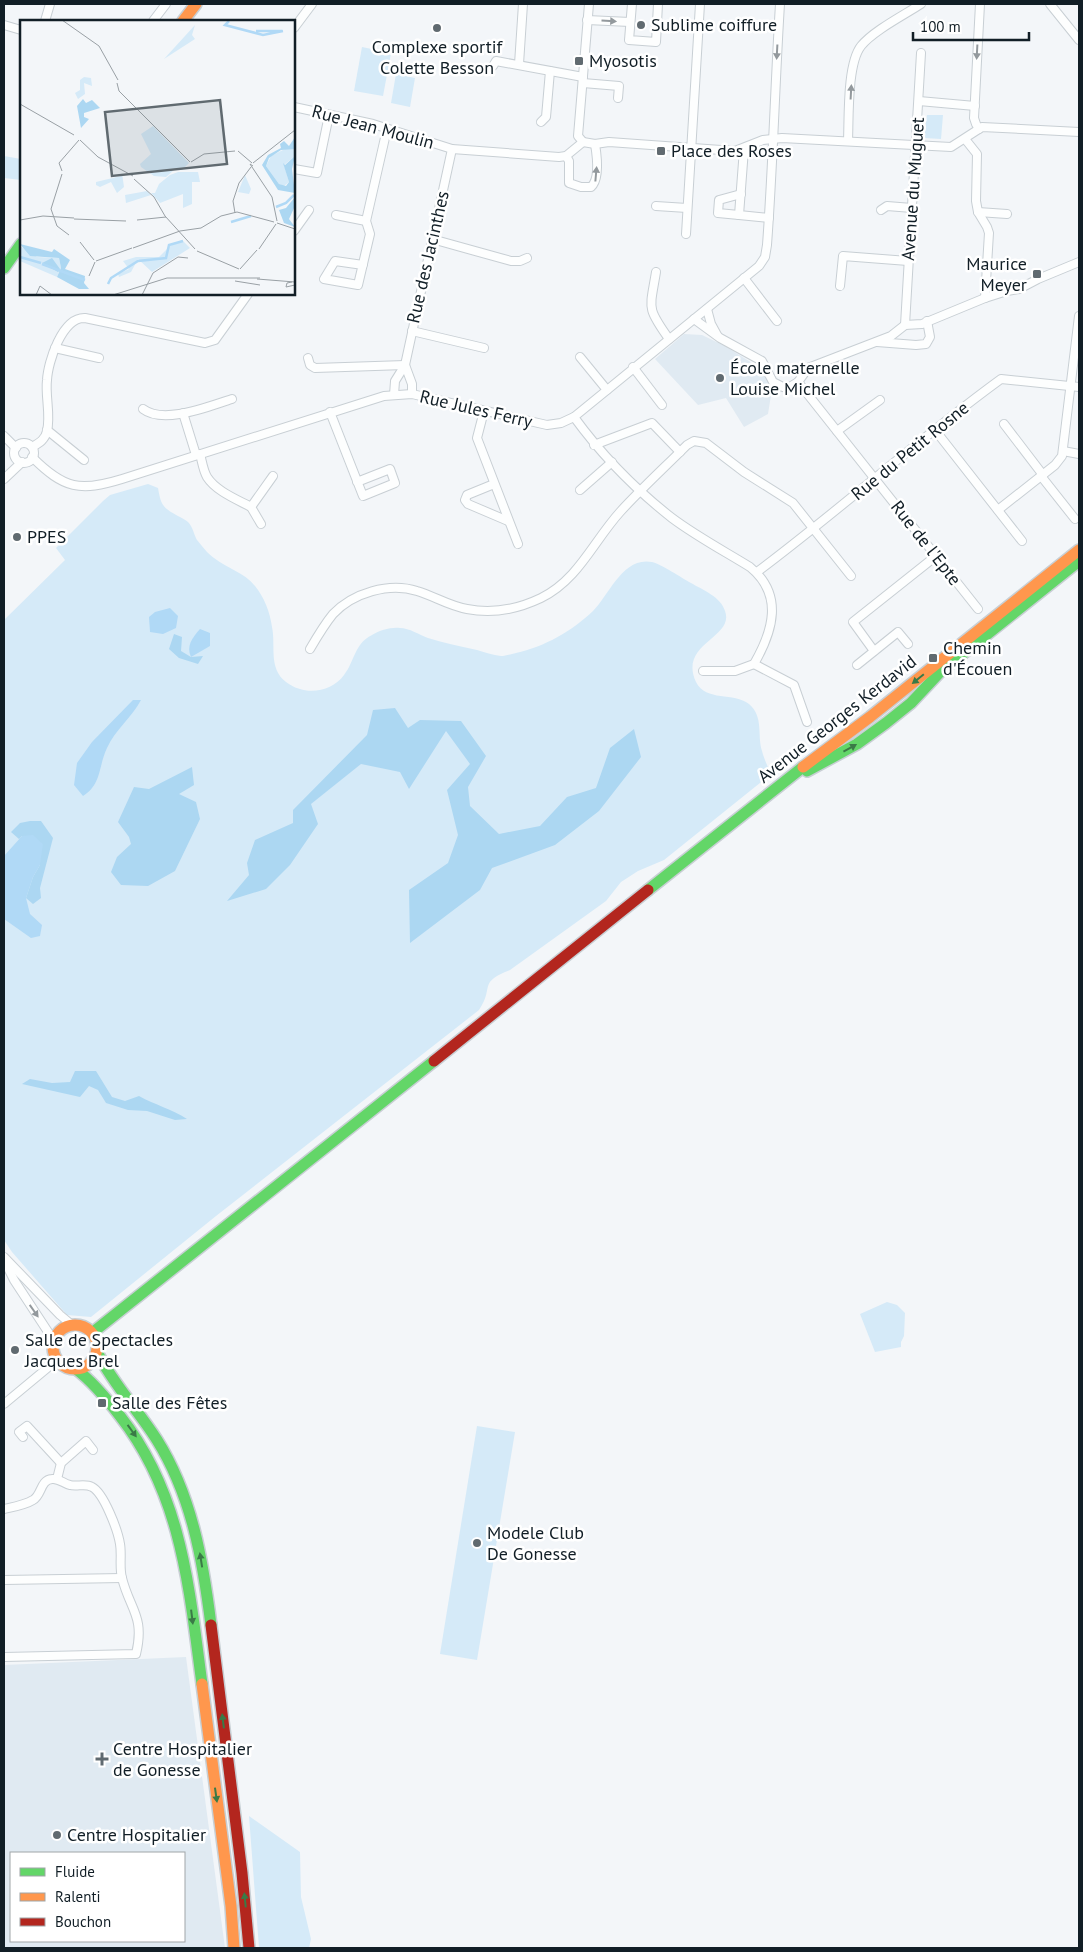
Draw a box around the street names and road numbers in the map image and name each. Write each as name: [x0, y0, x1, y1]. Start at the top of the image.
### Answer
street label: Rue Jean Moulin: [309, 99, 437, 154]
street label: Avenue du Muguet: [896, 116, 929, 261]
street label: Rue des Jacinthes: [401, 189, 454, 325]
street label: Rue Jules Ferry: [418, 384, 535, 433]
street label: Rue du Petit Rosne: [846, 396, 973, 505]
street label: Rue de l'Epte: [886, 496, 967, 590]
street label: Avenue Georges Kerdavid: [753, 649, 921, 788]

